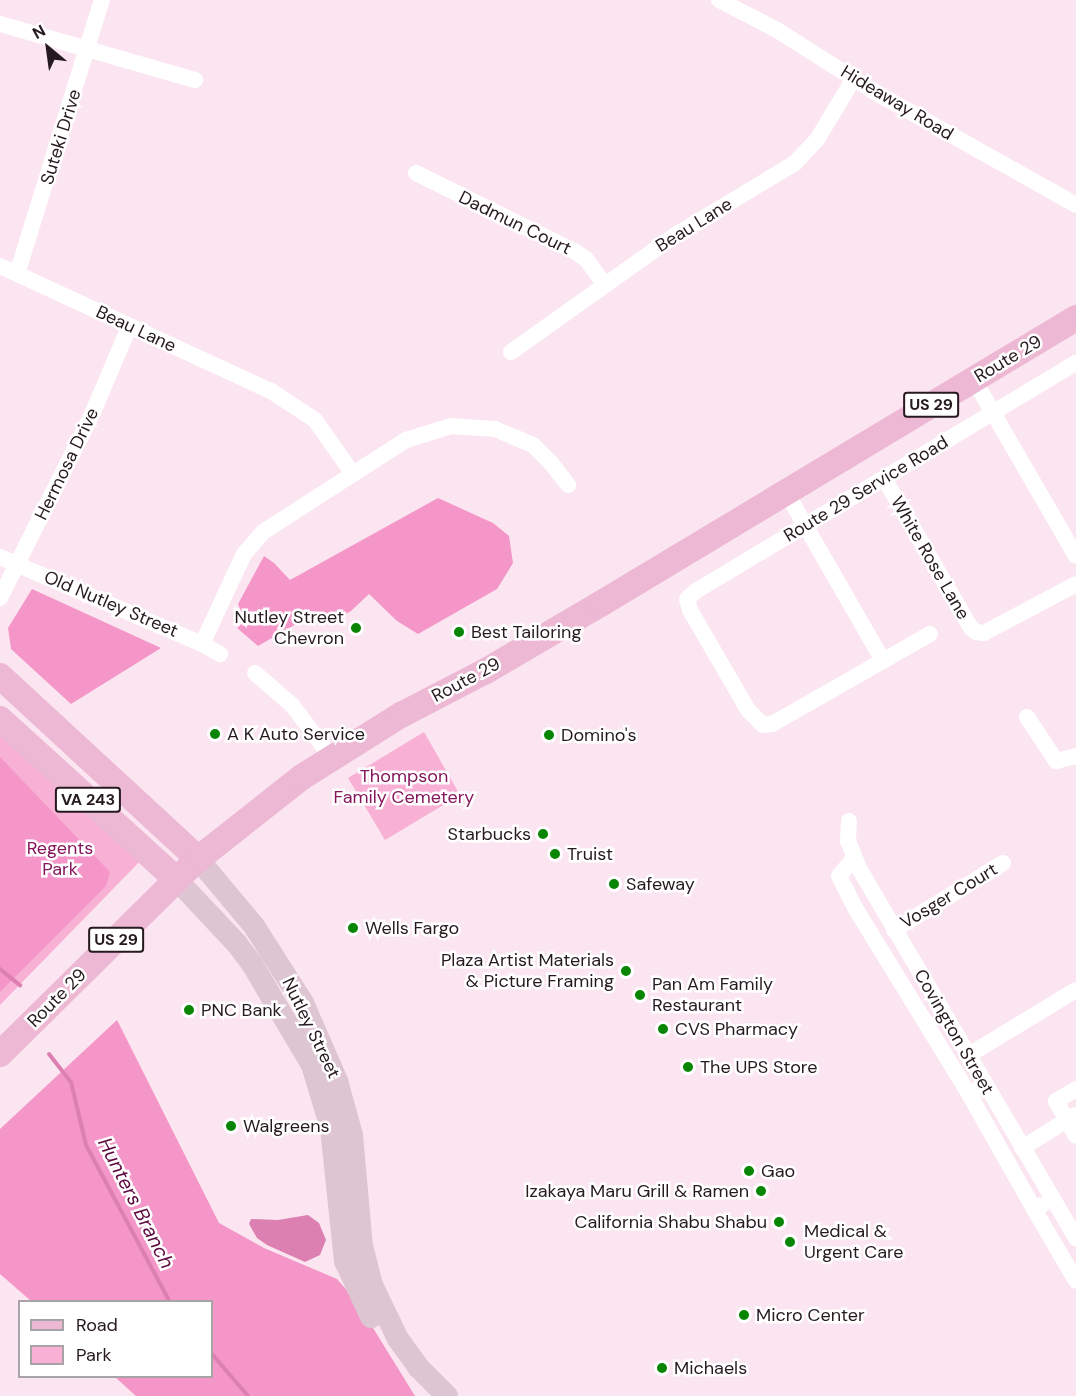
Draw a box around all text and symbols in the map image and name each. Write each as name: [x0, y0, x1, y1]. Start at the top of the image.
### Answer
north arrow: [18, 18, 78, 78]
text: N: [29, 20, 49, 44]
street label: Hideaway Road: [837, 61, 957, 145]
street label: Suteki Drive: [36, 87, 86, 187]
street label: Dadmun Court: [455, 186, 575, 260]
street label: Beau Lane: [652, 193, 736, 257]
street label: Beau Lane: [93, 301, 179, 357]
street label: Route 29: [971, 331, 1045, 387]
road number: US 29: [902, 392, 960, 418]
street label: Hermosa Drive: [31, 404, 103, 524]
street label: Route 29 Service Road: [780, 431, 952, 547]
street label: White Rose Lane: [886, 493, 974, 623]
street label: Old Nutley Street: [41, 566, 181, 642]
place label: Nutley Street Chevron: [235, 607, 344, 650]
marker: Nutley Street Chevron: [349, 621, 363, 635]
place label: Best Tailoring: [471, 621, 581, 643]
marker: Best Tailoring: [452, 625, 466, 639]
street label: Route 29: [428, 653, 504, 707]
place label: A K Auto Service: [227, 723, 365, 745]
place label: Domino's: [561, 724, 637, 746]
marker: A K Auto Service: [208, 727, 222, 741]
marker: Domino's: [542, 728, 556, 742]
park label: Thompson Family Cemetery: [334, 766, 474, 808]
road number: VA 243: [54, 787, 122, 813]
place label: Starbucks: [448, 823, 531, 845]
marker: Starbucks: [536, 827, 550, 841]
park label: Regents Park: [27, 838, 93, 880]
place label: Truist: [567, 843, 613, 865]
marker: Truist: [548, 847, 562, 861]
street label: Vosger Court: [896, 859, 1002, 933]
place label: Safeway: [626, 873, 695, 895]
marker: Safeway: [607, 877, 621, 891]
place label: Wells Fargo: [365, 917, 459, 939]
marker: Wells Fargo: [346, 921, 360, 935]
road number: US 29: [88, 927, 144, 953]
place label: Plaza Artist Materials & Picture Framing: [441, 950, 614, 992]
street label: Route 29: [23, 964, 91, 1032]
marker: Plaza Artist Materials & Picture Framing: [619, 964, 633, 978]
street label: Covington Street: [909, 966, 999, 1098]
street label: Nutley Street: [277, 974, 345, 1082]
place label: Pan Am Family Restaurant: [652, 974, 773, 1016]
marker: Pan Am Family Restaurant: [633, 988, 647, 1002]
place label: PNC Bank: [201, 999, 282, 1021]
marker: PNC Bank: [182, 1003, 196, 1017]
place label: CVS Pharmacy: [675, 1018, 798, 1040]
marker: CVS Pharmacy: [656, 1022, 670, 1036]
place label: The UPS Store: [700, 1056, 817, 1078]
marker: The UPS Store: [681, 1060, 695, 1074]
place label: Walgreens: [243, 1115, 330, 1137]
marker: Walgreens: [224, 1119, 238, 1133]
water label: Hunters Branch: [93, 1134, 179, 1272]
place label: Gao: [761, 1160, 795, 1182]
marker: Gao: [742, 1164, 756, 1178]
place label: Izakaya Maru Grill & Ramen: [525, 1180, 749, 1202]
marker: Izakaya Maru Grill & Ramen: [754, 1184, 768, 1198]
place label: California Shabu Shabu: [575, 1211, 767, 1233]
marker: California Shabu Shabu: [772, 1215, 786, 1229]
place label: Medical & Urgent Care: [804, 1221, 904, 1264]
marker: Medical & Urgent Care: [781, 1233, 799, 1251]
legend: [18, 1300, 213, 1378]
place label: Micro Center: [756, 1304, 865, 1326]
marker: Micro Center: [737, 1308, 751, 1322]
text: Road: [76, 1313, 118, 1337]
text: Park: [76, 1343, 112, 1367]
place label: Michaels: [674, 1357, 747, 1379]
marker: Michaels: [655, 1361, 669, 1375]

